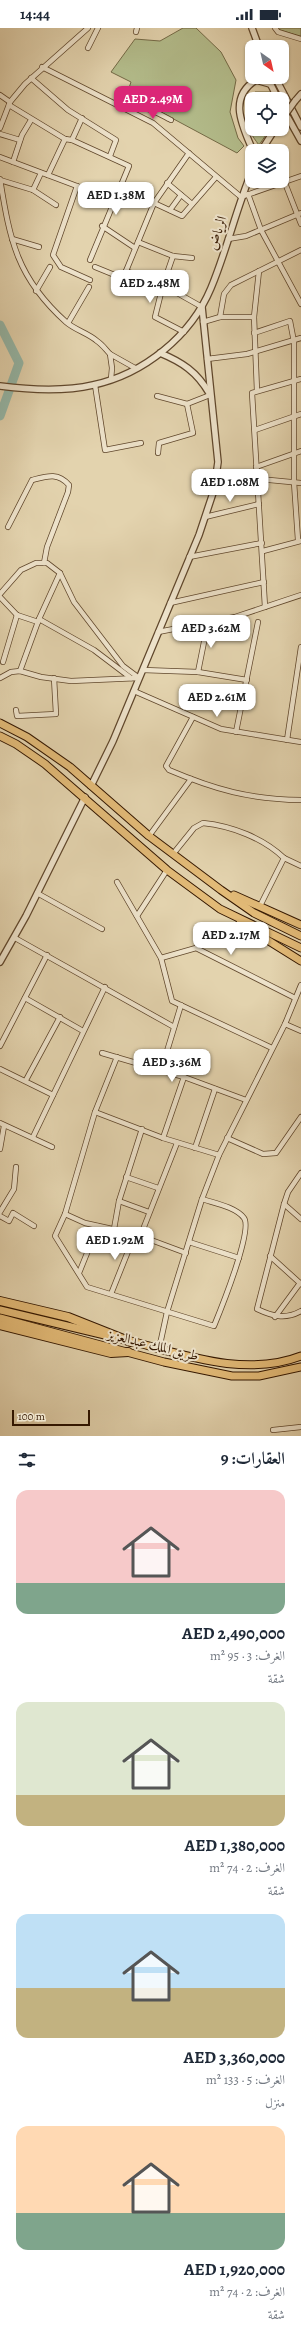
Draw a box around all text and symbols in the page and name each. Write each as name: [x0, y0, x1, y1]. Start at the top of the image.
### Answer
text: 14:44: [20, 4, 50, 24]
north arrow: [245, 40, 289, 84]
map controls: [245, 40, 289, 188]
pin: AED 2.49M: [107, 86, 199, 120]
text: AED 2.49M: [123, 90, 183, 107]
button: locate: [245, 92, 289, 136]
button: layers: [245, 144, 289, 188]
pin: AED 1.38M: [70, 182, 162, 216]
text: AED 1.38M: [87, 186, 145, 203]
street label: الرياض: [203, 214, 231, 252]
pin: AED 2.48M: [104, 270, 196, 304]
text: AED 2.48M: [120, 274, 180, 291]
pin: AED 1.08M: [184, 469, 276, 503]
text: AED 1.08M: [200, 473, 260, 490]
pin: AED 3.62M: [165, 615, 257, 649]
text: AED 3.62M: [181, 619, 241, 636]
pin: AED 2.61M: [171, 684, 263, 718]
text: AED 2.61M: [188, 688, 246, 705]
pin: AED 2.17M: [185, 922, 277, 956]
text: AED 2.17M: [202, 926, 260, 943]
pin: AED 3.36M: [126, 1049, 218, 1083]
text: AED 3.36M: [143, 1053, 201, 1070]
pin: AED 1.92M: [69, 1227, 161, 1261]
text: AED 1.92M: [86, 1231, 144, 1248]
street label: طريق الملك عبدالعزيز: [104, 1324, 201, 1366]
scale bar: [12, 1408, 90, 1427]
text: 100 m: [18, 1409, 45, 1424]
text: العقارات: 9: [221, 1447, 285, 1470]
icon: filters: [16, 1449, 38, 1471]
icon: home: [115, 1516, 187, 1588]
text: AED 2,490,000: [182, 1622, 285, 1645]
text: الغرف: 3 · 95 m²: [210, 1647, 285, 1664]
text: شقة: [268, 1670, 285, 1687]
icon: home: [115, 1728, 187, 1800]
text: AED 1,380,000: [185, 1834, 285, 1857]
text: الغرف: 2 · 74 m²: [209, 1859, 285, 1876]
text: شقة: [268, 1882, 285, 1899]
icon: home: [115, 1940, 187, 2012]
text: AED 3,360,000: [184, 2046, 285, 2069]
text: الغرف: 5 · 133 m²: [206, 2071, 285, 2088]
text: منزل: [265, 2094, 285, 2111]
icon: home: [115, 2152, 187, 2224]
text: AED 1,920,000: [184, 2258, 285, 2281]
text: الغرف: 2 · 74 m²: [209, 2283, 285, 2300]
text: شقة: [268, 2306, 285, 2323]

